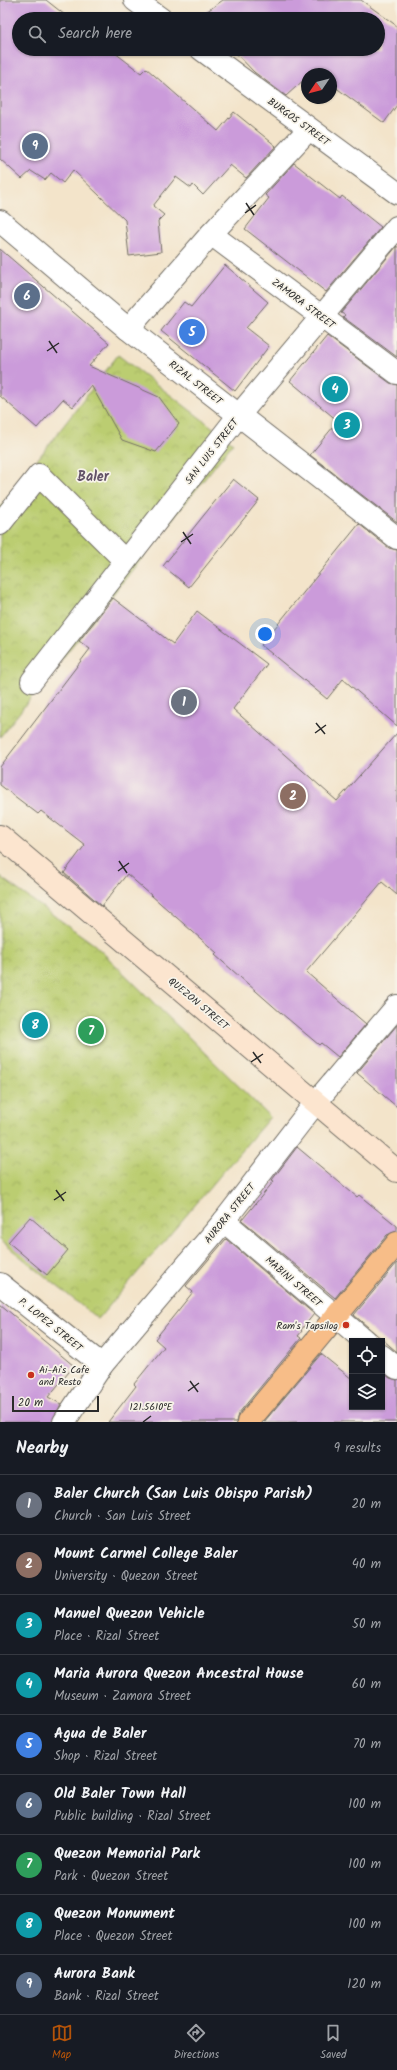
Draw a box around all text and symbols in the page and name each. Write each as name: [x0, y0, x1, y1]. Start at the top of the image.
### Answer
search box: [12, 12, 385, 56]
text: Search here: [58, 22, 132, 46]
icon: search: [26, 23, 48, 45]
north arrow: [301, 68, 337, 104]
street label: BURGOS STREET: [264, 94, 334, 151]
pin: 9: [22, 131, 48, 161]
street label: ZAMORA STREET: [268, 275, 340, 334]
pin: 6: [14, 281, 40, 311]
pin: 5: [179, 317, 205, 347]
street label: RIZAL STREET: [165, 357, 227, 410]
pin: 4: [322, 374, 348, 404]
pin: 3: [334, 410, 360, 440]
street label: SAN LUIS STREET: [181, 414, 244, 488]
district label: Baler: [77, 466, 110, 488]
your location: [255, 624, 275, 644]
pin: 1: [171, 687, 197, 717]
pin: 2: [280, 781, 306, 811]
street label: QUEZON STREET: [165, 974, 233, 1035]
pin: 8: [22, 1010, 48, 1040]
pin: 7: [78, 1016, 104, 1046]
street label: AURORA STREET: [200, 1179, 260, 1247]
street label: MABINI STREET: [261, 1252, 327, 1312]
street label: P. LOPEZ STREET: [15, 1294, 87, 1357]
place label: Ram's Tapsilog: [277, 1318, 338, 1334]
marker: Ram's Tapsilog: [341, 1320, 351, 1330]
map controls: [349, 1338, 385, 1410]
button: locate: [349, 1338, 385, 1374]
place label: Ai-Ai's Cafe and Resto: [39, 1362, 90, 1390]
marker: Ai-Ai's Cafe and Resto: [26, 1370, 36, 1380]
button: layers: [349, 1374, 385, 1410]
scale bar: [12, 1394, 99, 1413]
text: 20 m: [18, 1394, 43, 1412]
text: 121.5610°E: [130, 1399, 174, 1415]
text: Nearby: [16, 1435, 68, 1462]
text: 9 results: [334, 1438, 381, 1459]
text: Baler Church (San Luis Obispo Parish): [54, 1482, 313, 1506]
text: 1: [27, 1494, 31, 1515]
text: 20 m: [351, 1494, 381, 1515]
text: Church · San Luis Street: [54, 1506, 191, 1527]
text: Mount Carmel College Baler: [54, 1542, 237, 1566]
text: 2: [25, 1554, 33, 1575]
text: 40 m: [352, 1554, 381, 1575]
text: University · Quezon Street: [54, 1566, 198, 1587]
text: Manuel Quezon Vehicle: [54, 1602, 205, 1626]
text: 3: [25, 1614, 33, 1635]
text: 50 m: [352, 1614, 381, 1635]
text: Place · Rizal Street: [54, 1626, 159, 1647]
text: Maria Aurora Quezon Ancestral House: [54, 1662, 303, 1686]
text: 4: [25, 1674, 33, 1695]
text: 60 m: [352, 1674, 381, 1695]
text: Museum · Zamora Street: [54, 1686, 191, 1707]
text: Agua de Baler: [54, 1722, 146, 1746]
text: 5: [26, 1734, 32, 1755]
text: 70 m: [353, 1734, 381, 1755]
text: Shop · Rizal Street: [54, 1746, 157, 1767]
text: Old Baler Town Hall: [54, 1782, 186, 1806]
text: 6: [25, 1794, 33, 1815]
text: 100 m: [348, 1794, 381, 1815]
text: Public building · Rizal Street: [54, 1806, 211, 1827]
text: Quezon Memorial Park: [54, 1842, 200, 1866]
text: 7: [26, 1854, 32, 1875]
text: 100 m: [348, 1854, 381, 1875]
text: Park · Quezon Street: [54, 1866, 168, 1887]
text: Quezon Monument: [54, 1902, 175, 1926]
text: 8: [25, 1914, 33, 1935]
text: 100 m: [348, 1914, 381, 1935]
text: Place · Quezon Street: [54, 1926, 173, 1947]
text: Aurora Bank: [54, 1962, 135, 1986]
text: 9: [26, 1974, 32, 1995]
text: 120 m: [347, 1974, 381, 1995]
text: Bank · Rizal Street: [54, 1986, 159, 2007]
tab: Map: [51, 2022, 73, 2064]
tab: Directions: [174, 2022, 219, 2064]
tab: Saved: [320, 2022, 346, 2064]

